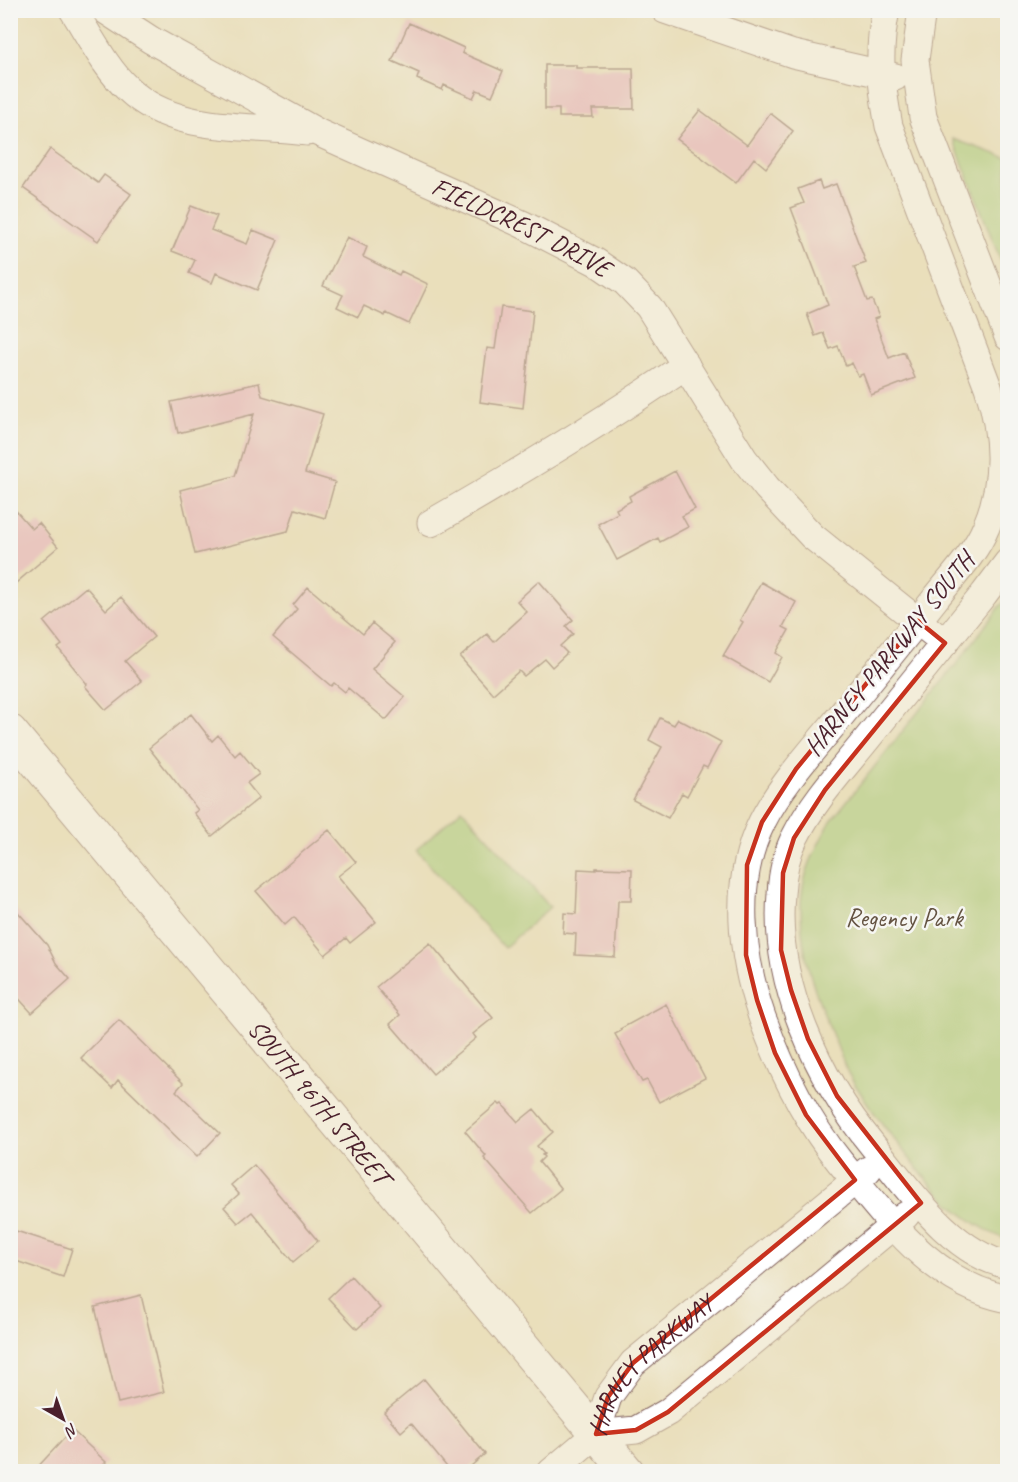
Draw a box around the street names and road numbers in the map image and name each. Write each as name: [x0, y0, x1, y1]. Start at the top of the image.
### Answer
street label: FIELDCREST DRIVE: [427, 169, 621, 286]
street label: HARNEY PARKWAY SOUTH: [797, 542, 984, 762]
street label: SOUTH 96TH STREET: [241, 1013, 402, 1197]
street label: HARNEY PARKWAY: [580, 1285, 723, 1439]

